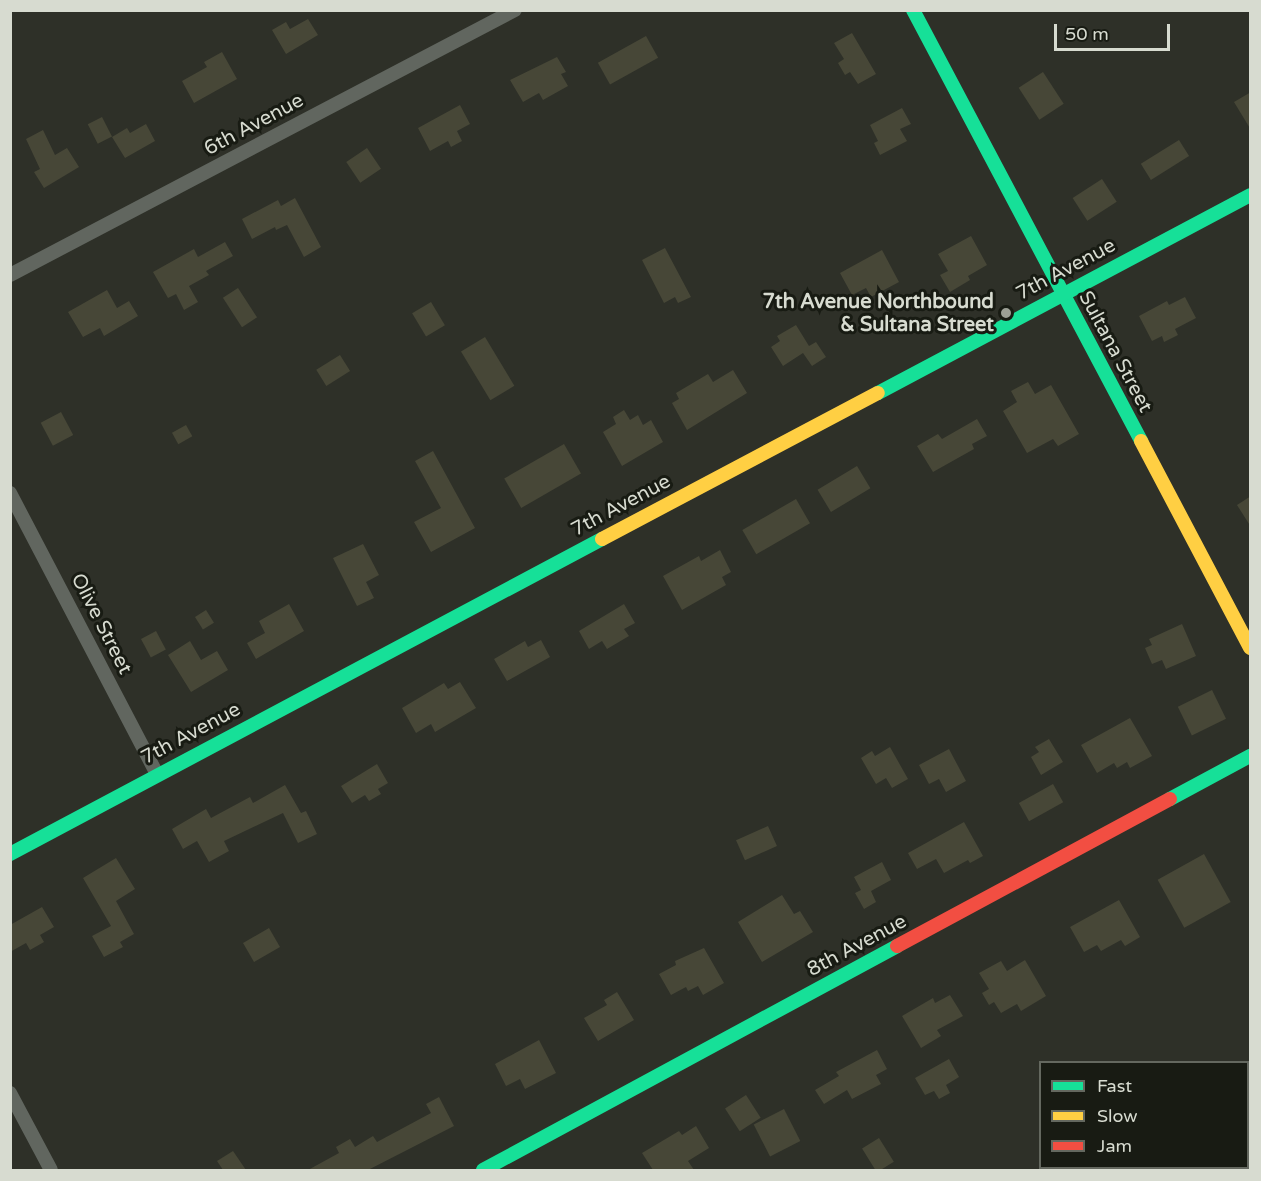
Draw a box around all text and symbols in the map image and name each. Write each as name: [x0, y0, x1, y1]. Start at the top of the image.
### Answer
scale bar: [1057, 12, 1172, 50]
text: 50 m: [1065, 23, 1109, 45]
street label: 6th Avenue: [200, 89, 308, 161]
street label: 7th Avenue: [1012, 234, 1120, 306]
street label: Sultana Street: [1073, 287, 1157, 417]
place label: 7th Avenue Northbound & Sultana Street: [762, 290, 994, 337]
marker: 7th Avenue Northbound & Sultana Street: [999, 306, 1013, 320]
street label: 7th Avenue: [567, 470, 675, 542]
street label: Olive Street: [65, 569, 137, 679]
street label: 7th Avenue: [137, 698, 245, 770]
street label: 8th Avenue: [803, 910, 911, 982]
legend: [1039, 1061, 1249, 1169]
text: Fast: [1097, 1075, 1132, 1097]
text: Slow: [1097, 1105, 1138, 1127]
text: Jam: [1097, 1135, 1132, 1157]

